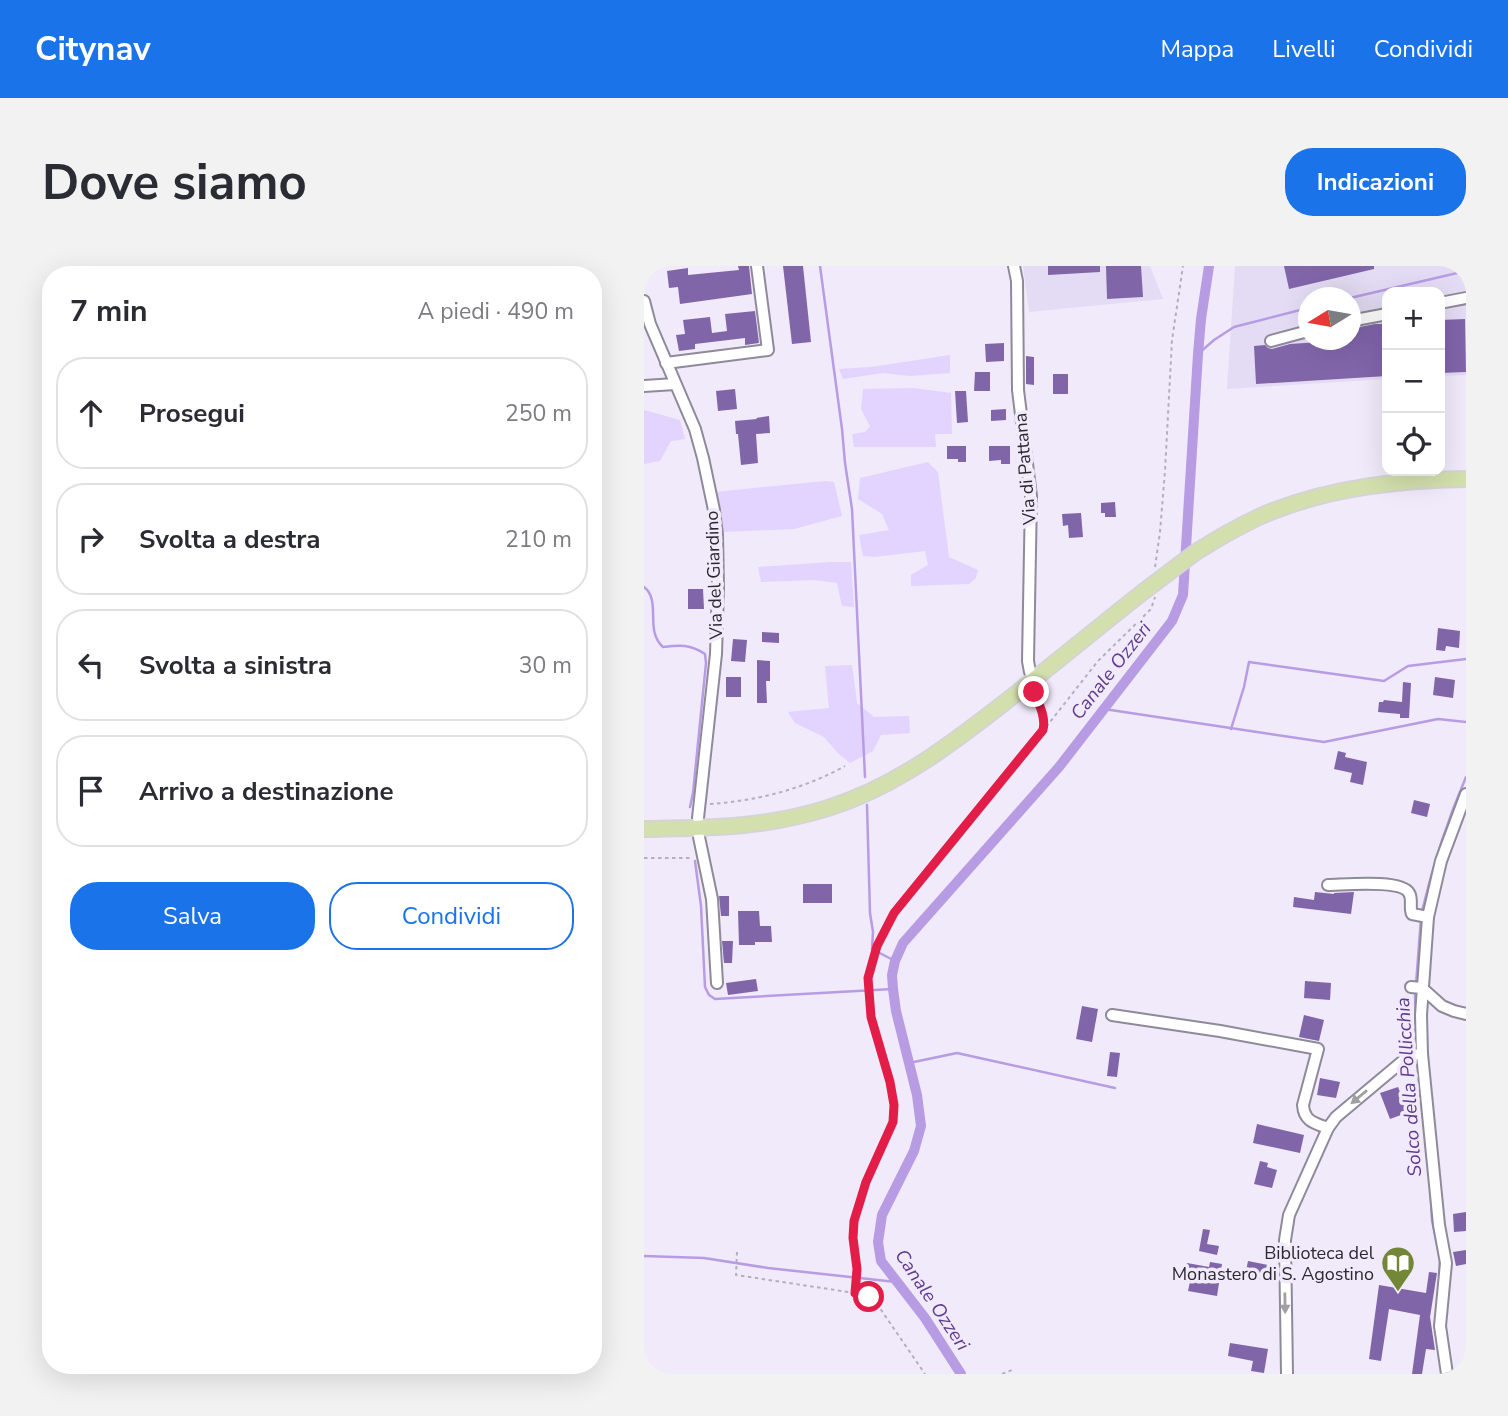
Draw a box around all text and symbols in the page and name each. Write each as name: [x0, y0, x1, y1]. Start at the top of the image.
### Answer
text: Citynav: [35, 27, 151, 72]
text: Mappa: [1160, 33, 1234, 65]
text: Livelli: [1272, 33, 1336, 65]
text: Condividi: [1374, 33, 1473, 65]
button: Indicazioni: [1285, 148, 1466, 216]
text: Dove siamo: [42, 149, 307, 216]
north arrow: [1298, 287, 1361, 350]
map controls: [1382, 287, 1445, 476]
button: +: [1382, 287, 1445, 350]
text: 7 min: [70, 291, 148, 332]
text: A piedi · 490 m: [418, 296, 574, 327]
button: −: [1382, 350, 1445, 413]
icon: ahead: [72, 394, 110, 432]
text: Prosegui: [139, 396, 245, 431]
text: 250 m: [505, 398, 572, 429]
street label: Via di Pattana: [1008, 412, 1042, 527]
button: locate: [1382, 413, 1445, 476]
street label: Via del Giardino: [700, 510, 728, 641]
icon: right: [72, 520, 110, 558]
text: Svolta a destra: [139, 522, 321, 557]
text: 210 m: [505, 524, 572, 555]
water label: Canale Ozzeri: [1065, 616, 1158, 725]
icon: left: [72, 646, 110, 684]
text: Svolta a sinistra: [139, 648, 332, 683]
text: 30 m: [519, 650, 572, 681]
route end: [1018, 676, 1049, 707]
icon: arrive: [72, 772, 110, 810]
text: Arrivo a destinazione: [139, 774, 394, 809]
button: Salva: [70, 882, 315, 950]
button: Condividi: [329, 882, 574, 950]
water label: Solco della Pollicchia: [1390, 996, 1428, 1178]
one-way arrow: [1350, 1089, 1367, 1104]
place label: Biblioteca del Monastero di S. Agostino: [1172, 1241, 1375, 1286]
water label: Canale Ozzeri: [888, 1244, 976, 1356]
library icon: Biblioteca del Monastero di S. Agostino: [1379, 1244, 1417, 1293]
route start: [853, 1281, 884, 1312]
one-way arrow: [1279, 1292, 1291, 1314]

